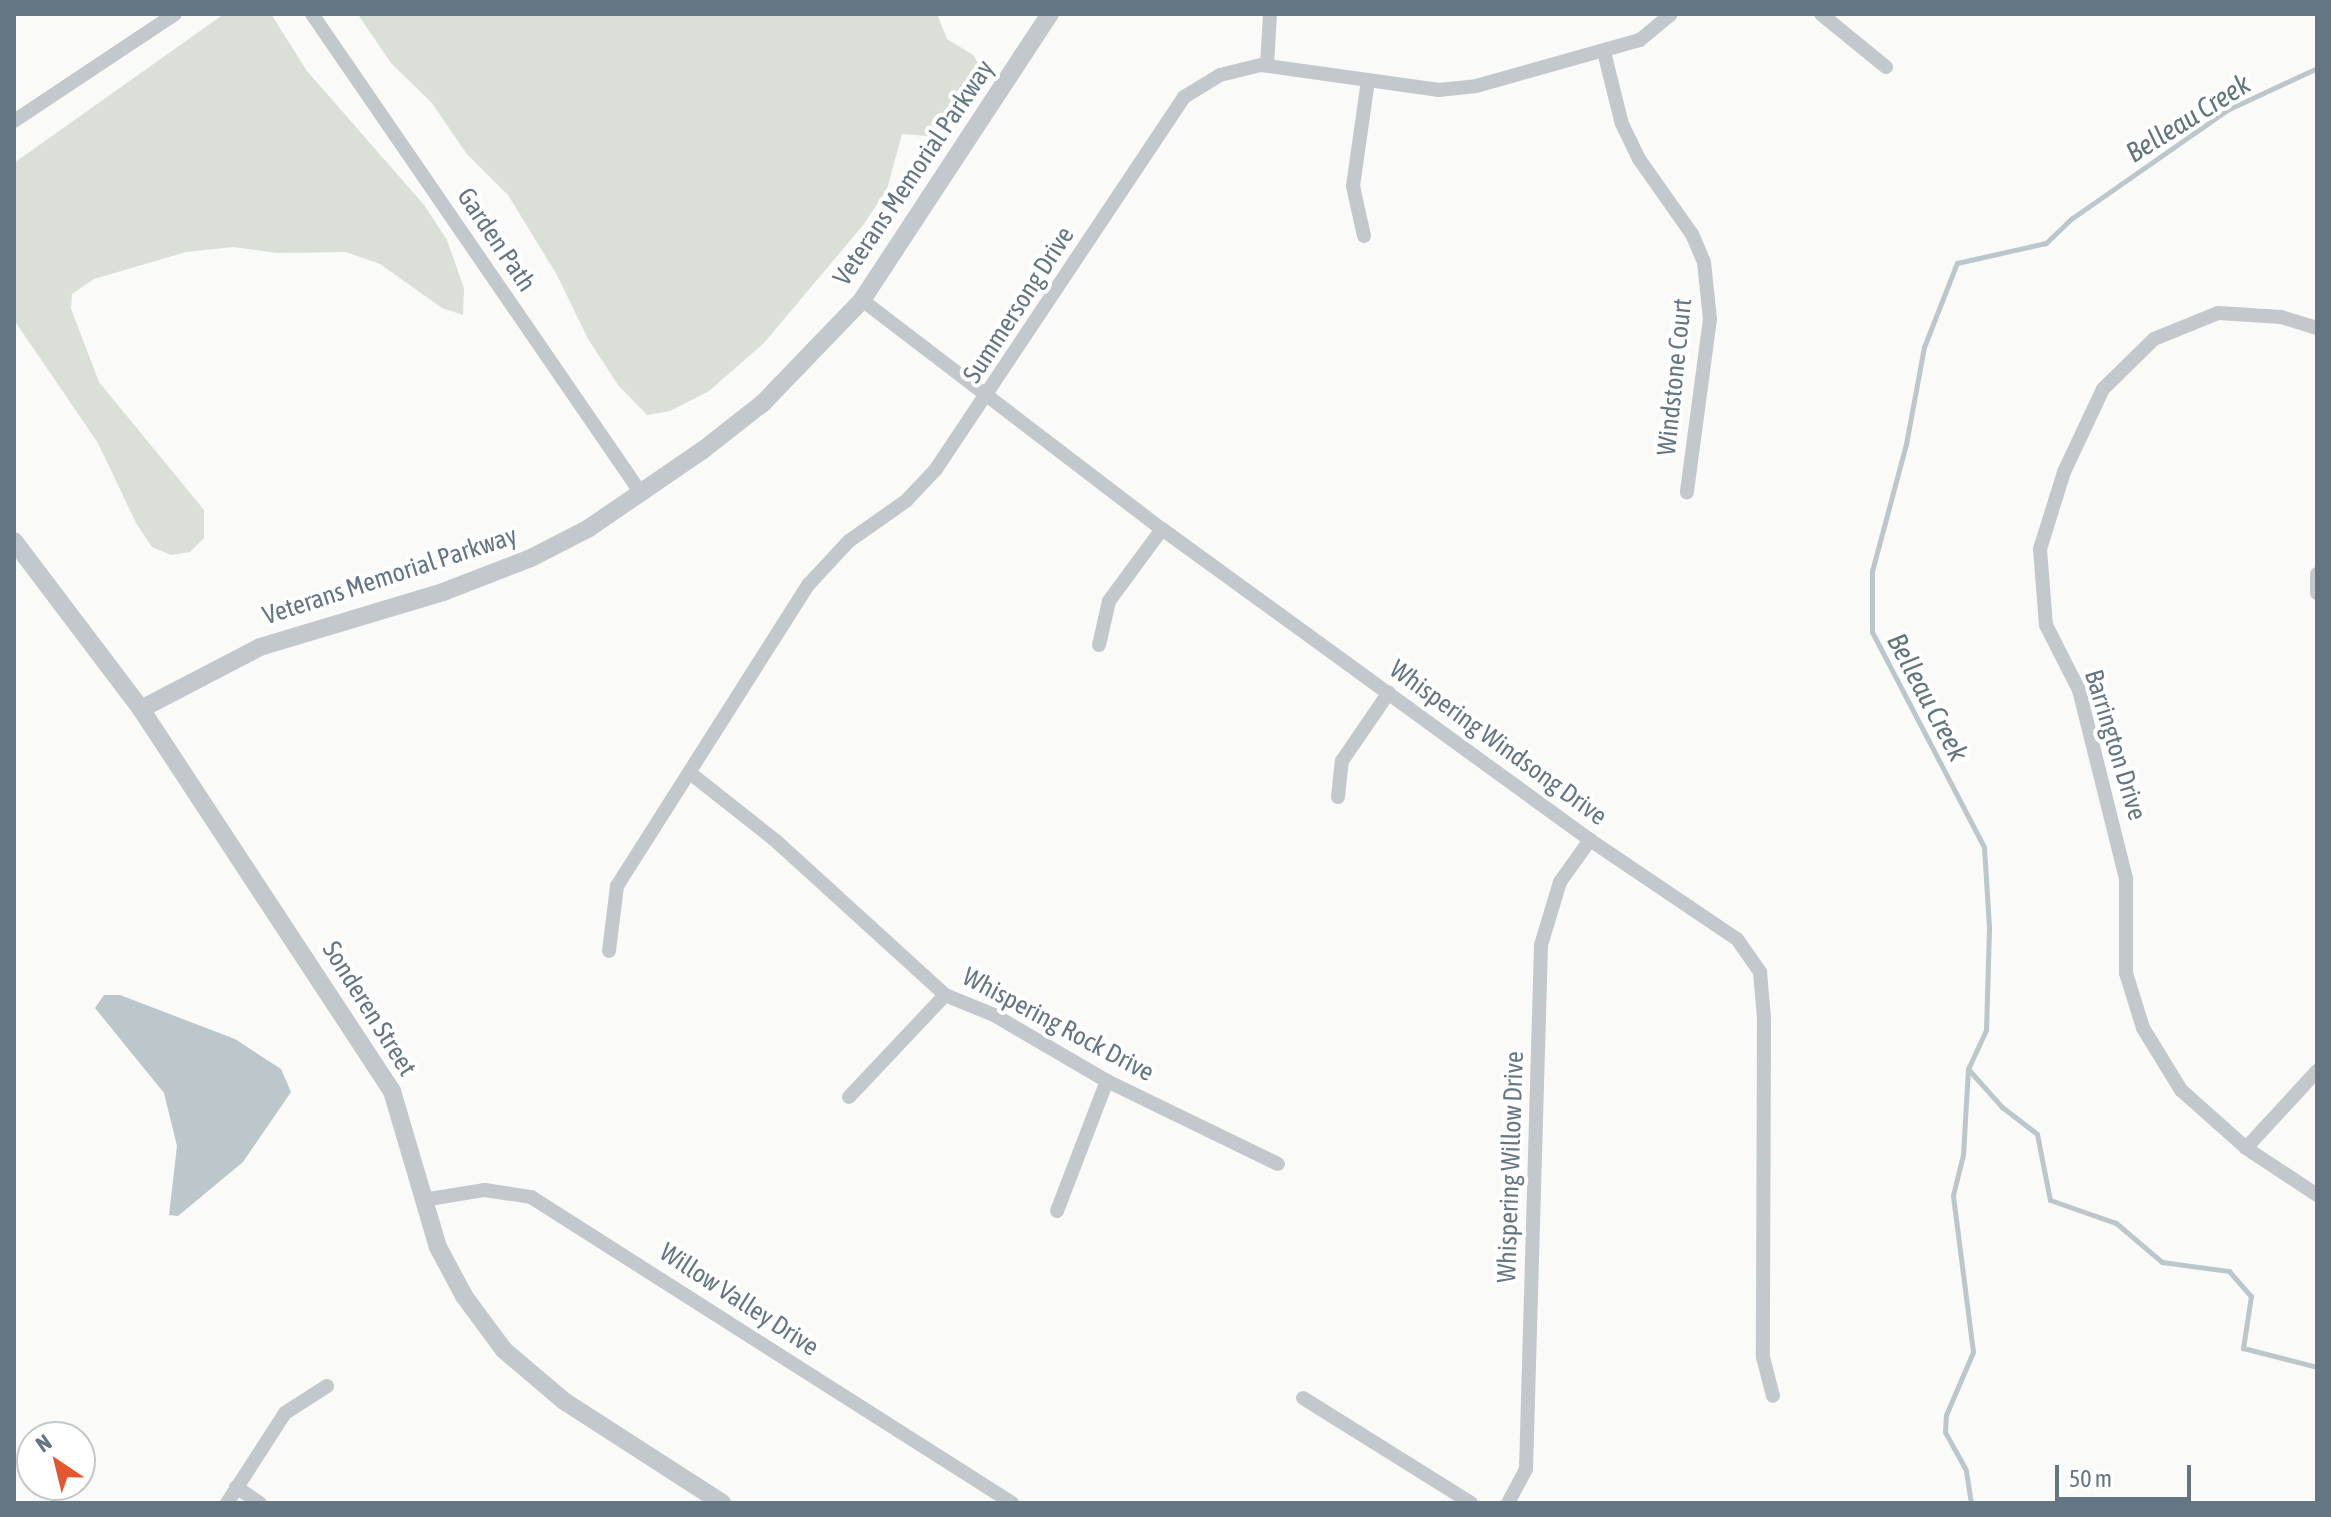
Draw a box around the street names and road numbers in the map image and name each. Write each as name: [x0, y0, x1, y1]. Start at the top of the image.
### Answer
street label: Veterans Memorial Parkway: [827, 54, 1001, 292]
street label: Garden Path: [450, 182, 542, 298]
street label: Summersong Drive: [957, 221, 1081, 389]
street label: Windstone Court: [1651, 297, 1699, 457]
street label: Veterans Memorial Parkway: [259, 520, 521, 632]
street label: Whispering Windsong Drive: [1383, 654, 1613, 832]
street label: Barrington Drive: [2077, 666, 2153, 824]
street label: Sonderen Street: [315, 936, 423, 1082]
street label: Whispering Rock Drive: [957, 961, 1159, 1089]
street label: Whispering Willow Drive: [1491, 1051, 1531, 1283]
street label: Willow Valley Drive: [654, 1237, 824, 1363]

